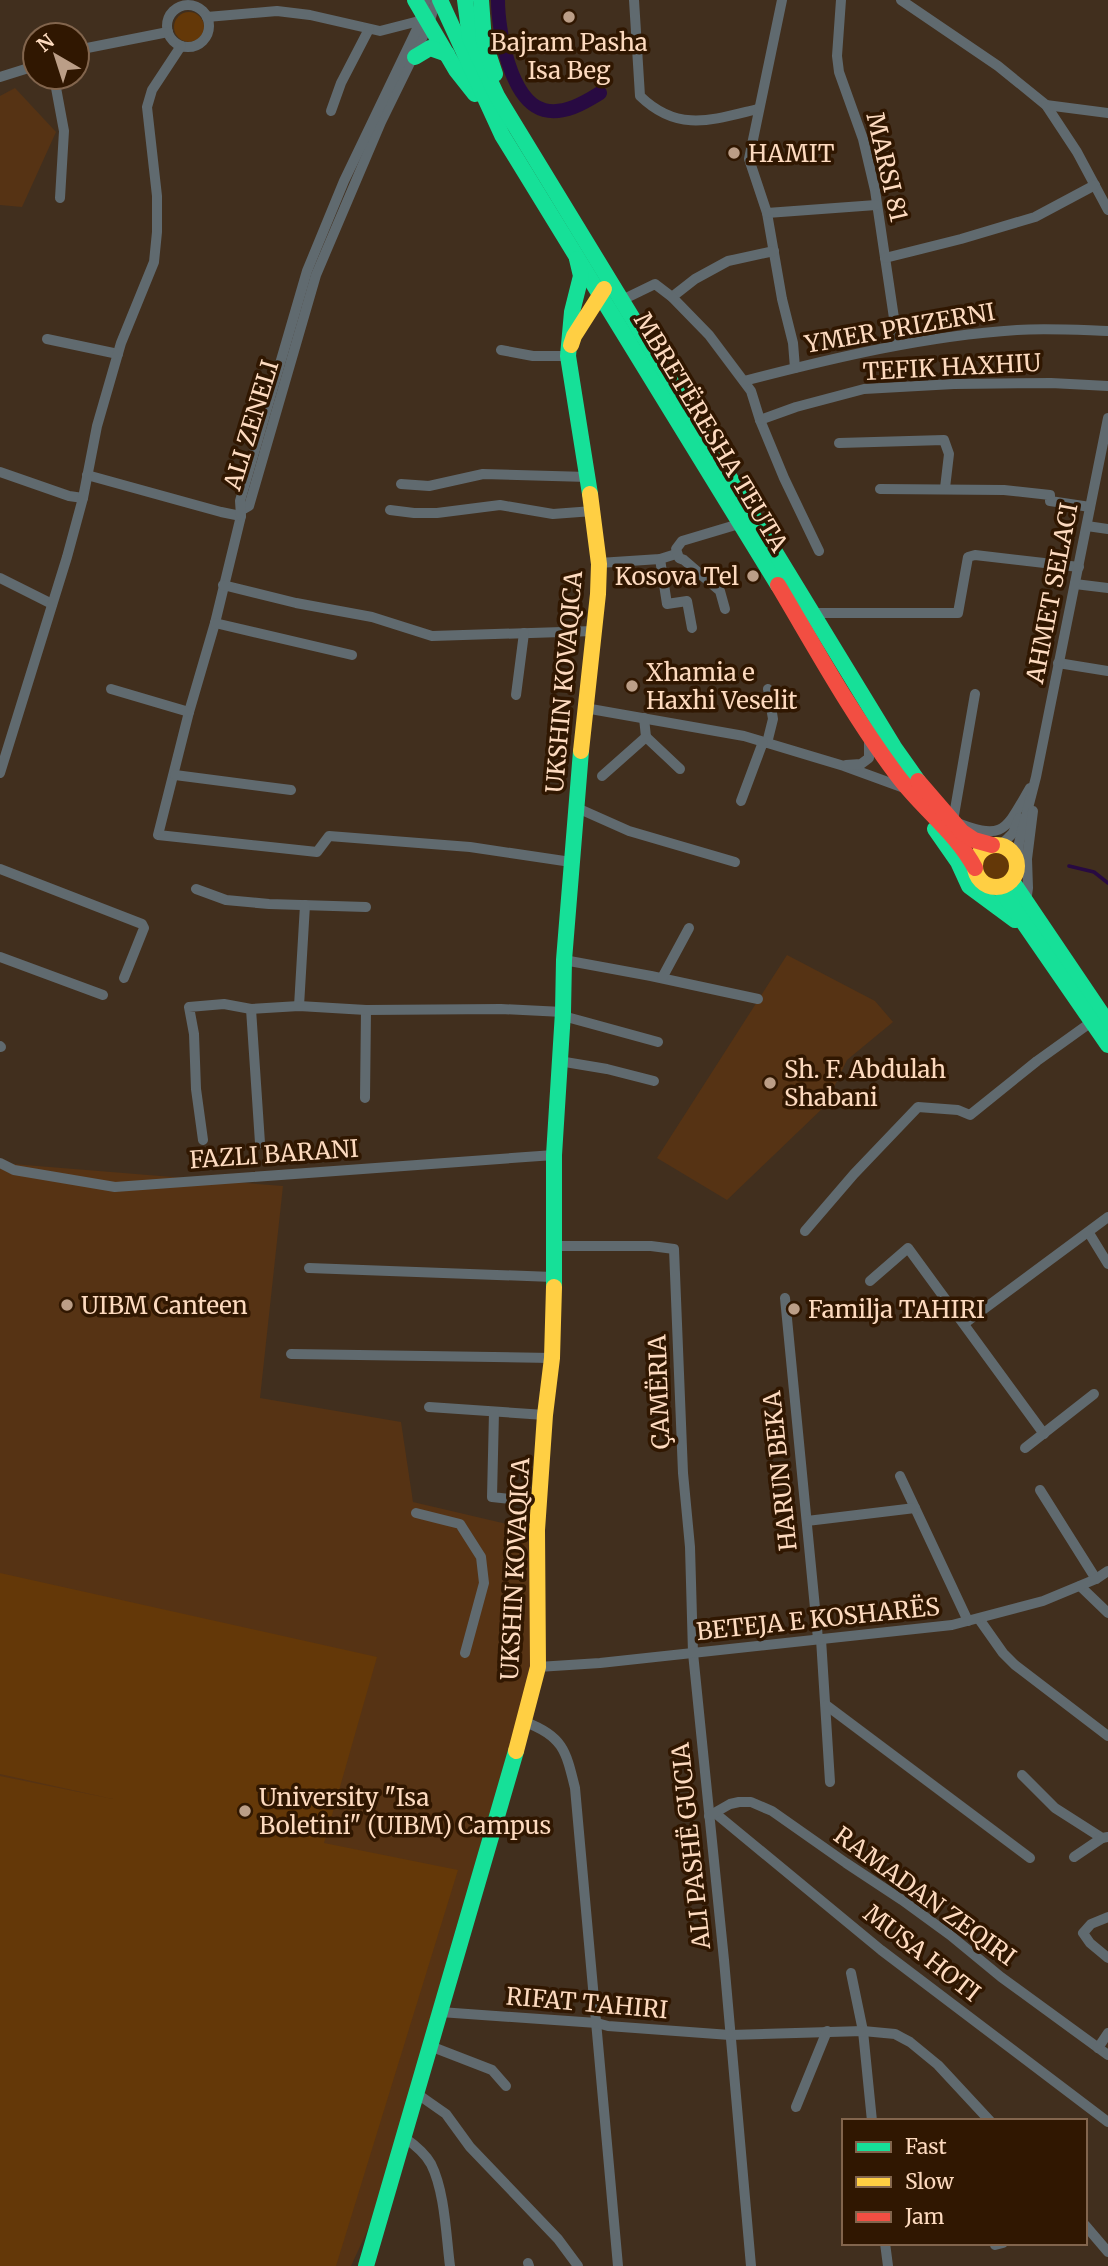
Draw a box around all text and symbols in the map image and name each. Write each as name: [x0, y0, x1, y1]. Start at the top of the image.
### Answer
marker: Bajram Pasha Isa Beg: [561, 9, 577, 25]
north arrow: [21, 21, 91, 91]
place label: Bajram Pasha Isa Beg: [490, 27, 648, 86]
text: N: [32, 29, 59, 57]
street label: MARSI 81: [859, 109, 915, 225]
place label: HAMIT: [748, 138, 835, 169]
marker: HAMIT: [726, 145, 742, 161]
street label: YMER PRIZERNI: [801, 296, 998, 360]
street label: MBRETËRESHA TEUTA: [627, 307, 795, 558]
street label: TEFIK HAXHIU: [862, 347, 1042, 387]
street label: ALI ZENELI: [216, 356, 286, 495]
street label: AHMET SELACI: [1019, 500, 1085, 687]
place label: Kosova Tel: [615, 561, 739, 592]
street label: UKSHIN KOVAQICA: [539, 568, 589, 794]
marker: Kosova Tel: [745, 568, 761, 584]
place label: Xhamia e Haxhi Veselit: [646, 657, 798, 716]
marker: Xhamia e Haxhi Veselit: [624, 678, 640, 694]
place label: Sh. F. Abdulah Shabani: [784, 1054, 946, 1113]
marker: Sh. F. Abdulah Shabani: [762, 1075, 778, 1091]
street label: FAZLI BARANI: [188, 1133, 360, 1175]
place label: UIBM Canteen: [81, 1290, 248, 1321]
place label: Familja TAHIRI: [808, 1294, 985, 1325]
marker: UIBM Canteen: [59, 1297, 75, 1313]
marker: Familja TAHIRI: [786, 1301, 802, 1317]
street label: ÇAMËRIA: [641, 1333, 676, 1450]
street label: HARUN BEKA: [756, 1388, 804, 1552]
street label: UKSHIN KOVAQICA: [494, 1456, 536, 1681]
street label: BETEJA E KOSHARËS: [695, 1591, 941, 1647]
street label: ALI PASHË GUCIA: [665, 1740, 717, 1952]
place label: University "Isa Boletini" (UIBM) Campus: [259, 1782, 551, 1841]
marker: University "Isa Boletini" (UIBM) Campus: [237, 1803, 253, 1819]
street label: RAMADAN ZEQIRI: [828, 1820, 1022, 1972]
street label: MUSA HOTI: [857, 1898, 987, 2008]
street label: RIFAT TAHIRI: [505, 1980, 669, 2026]
legend: [842, 2119, 1087, 2245]
text: Fast: [905, 2133, 947, 2160]
text: Slow: [905, 2168, 954, 2195]
text: Jam: [904, 2203, 944, 2230]

